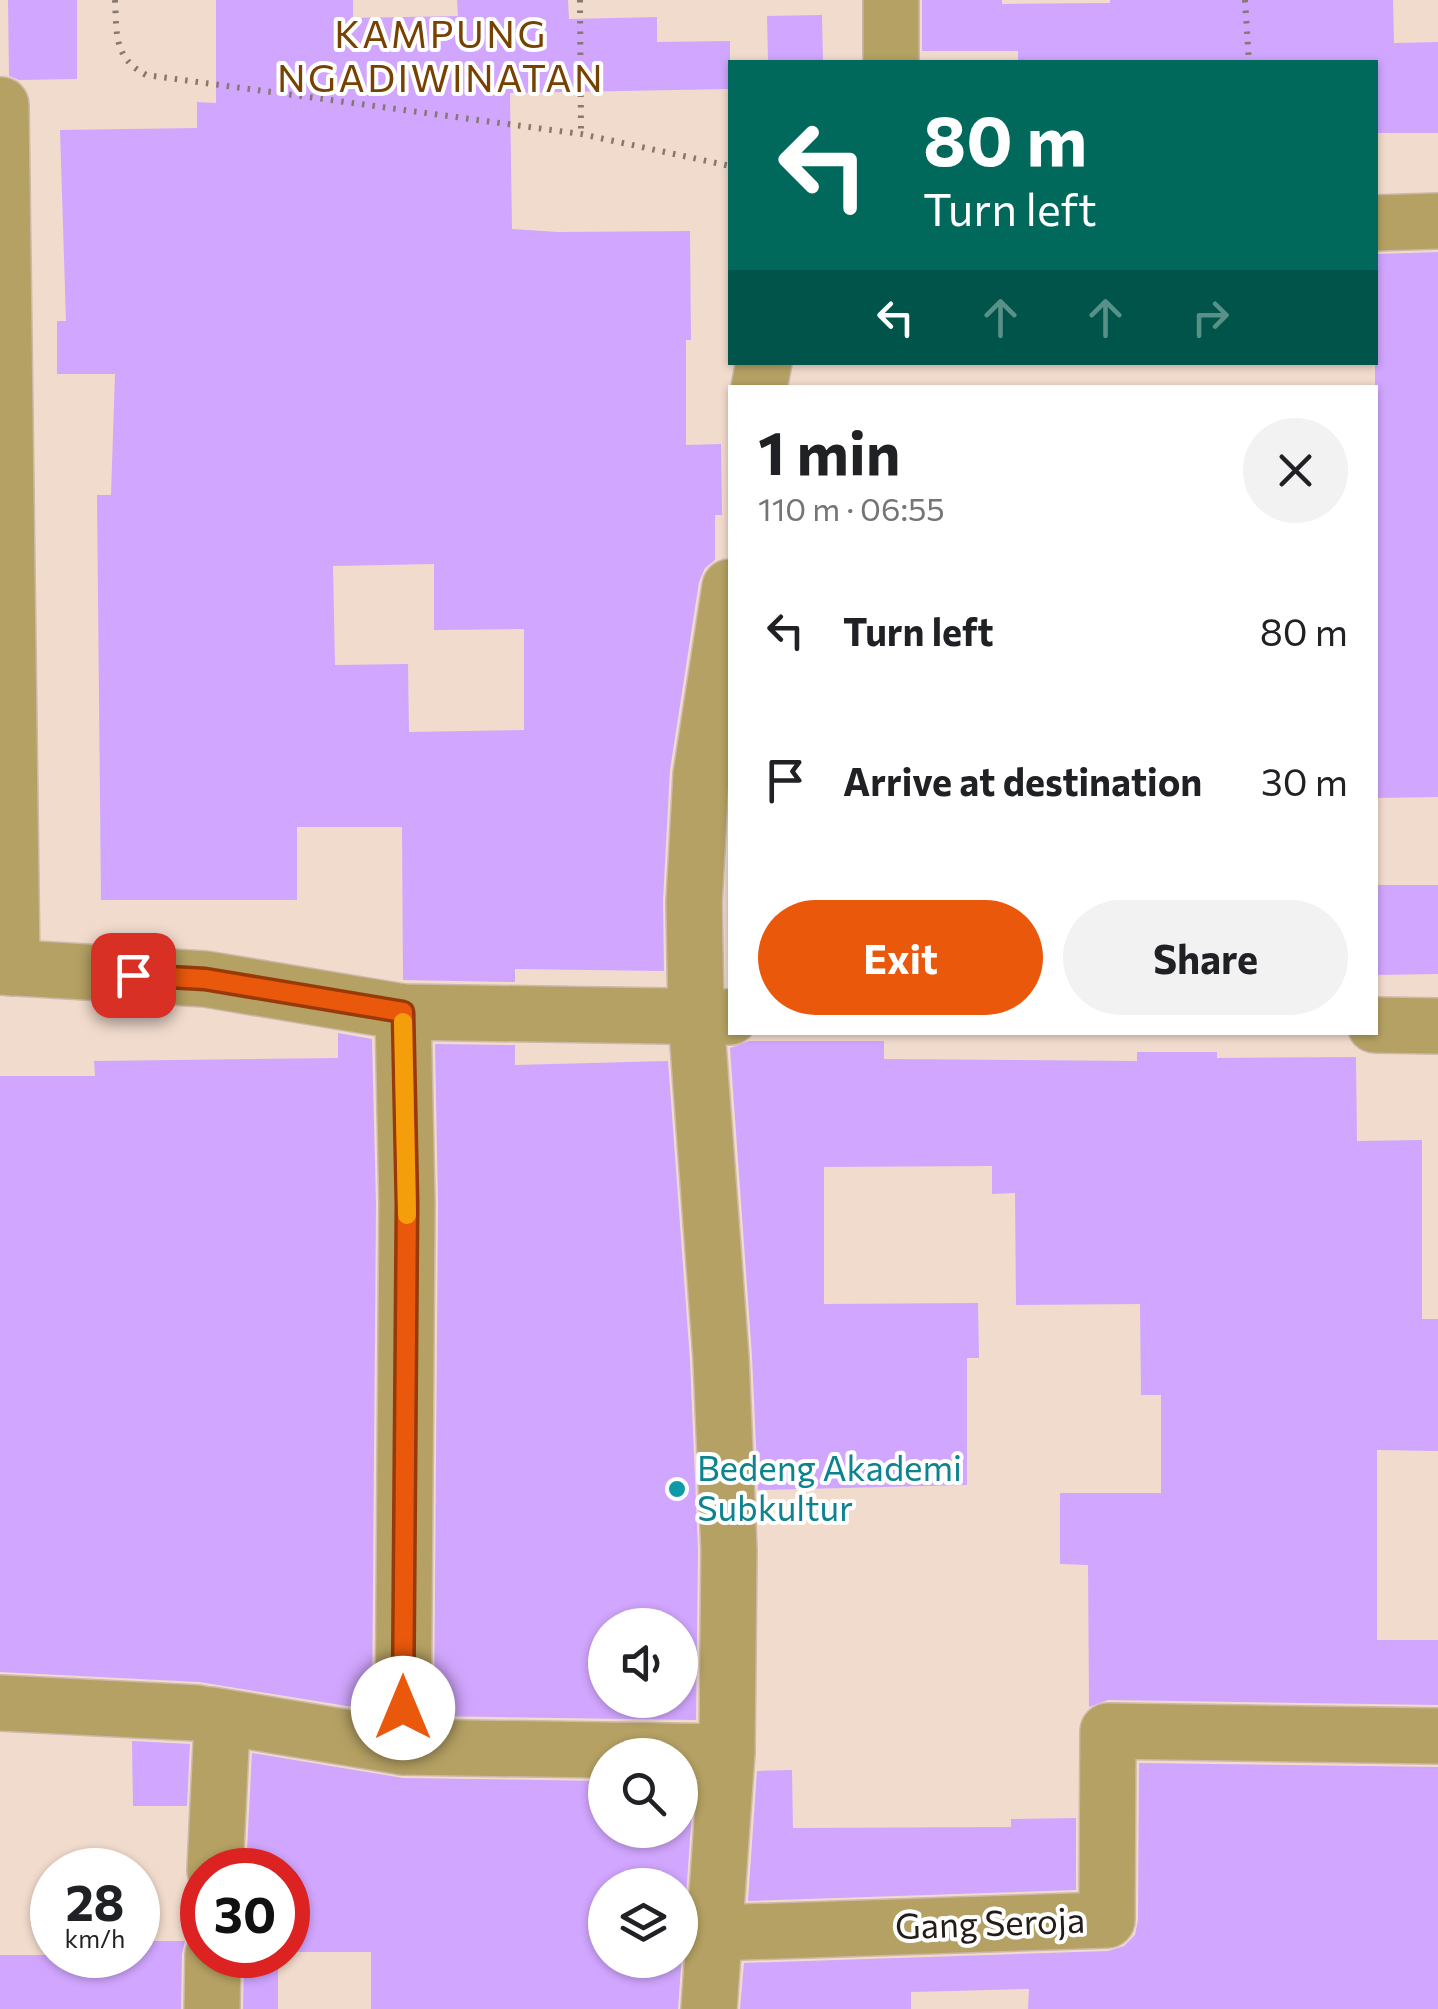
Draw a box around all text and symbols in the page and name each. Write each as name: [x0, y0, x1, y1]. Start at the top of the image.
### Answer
district label: KAMPUNG NGADIWINATAN: [277, 9, 605, 100]
text: 80 m: [923, 95, 1087, 180]
icon: left: [758, 100, 888, 230]
text: Turn left: [923, 180, 1097, 235]
icon: left: [868, 290, 923, 345]
icon: ahead: [973, 290, 1028, 345]
icon: ahead: [1078, 290, 1133, 345]
icon: right: [1183, 290, 1238, 345]
text: 1 min: [758, 414, 900, 487]
button: close: [1243, 418, 1348, 523]
text: 110 m · 06:55: [758, 488, 945, 528]
icon: left: [758, 603, 813, 658]
text: Turn left: [843, 607, 994, 654]
text: 80 m: [1260, 607, 1348, 654]
icon: arrive: [758, 753, 813, 808]
text: Arrive at destination: [843, 757, 1202, 804]
text: 30 m: [1261, 757, 1348, 804]
button: Exit: [758, 900, 1043, 1015]
button: Share: [1063, 900, 1348, 1015]
pin: [91, 933, 176, 1018]
icon: arrive: [106, 948, 161, 1003]
place label: Bedeng Akademi Subkultur: [697, 1445, 962, 1528]
marker: Bedeng Akademi Subkultur: [666, 1478, 688, 1500]
map controls: [588, 1608, 698, 1978]
button: sound: [588, 1608, 698, 1718]
position arrow: [351, 1656, 455, 1760]
button: search: [588, 1738, 698, 1848]
speed limit sign: 30: [180, 1848, 310, 1978]
button: layers: [588, 1868, 698, 1978]
text: 28: [65, 1870, 125, 1931]
street label: Gang Seroja: [894, 1897, 1086, 1946]
text: km/h: [65, 1923, 125, 1953]

